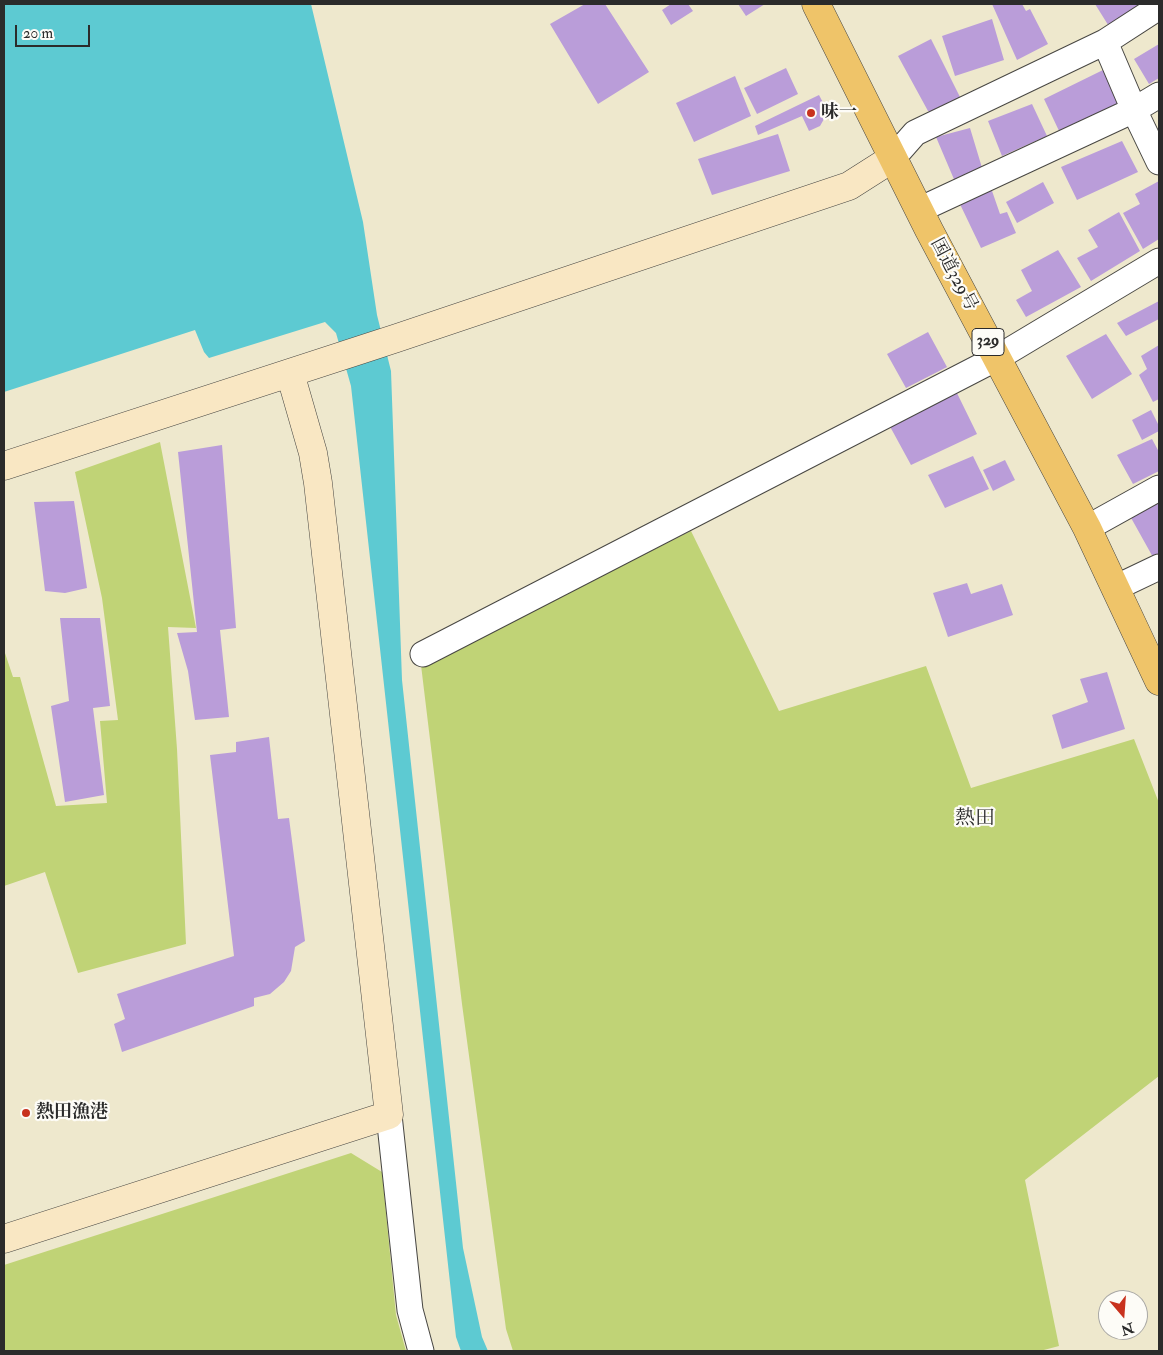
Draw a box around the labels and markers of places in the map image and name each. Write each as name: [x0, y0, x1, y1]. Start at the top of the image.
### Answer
place label: 味一: [821, 102, 857, 124]
marker: 味一: [805, 107, 817, 119]
place label: 熱田漁港: [36, 1102, 108, 1124]
marker: 熱田漁港: [20, 1107, 32, 1119]

